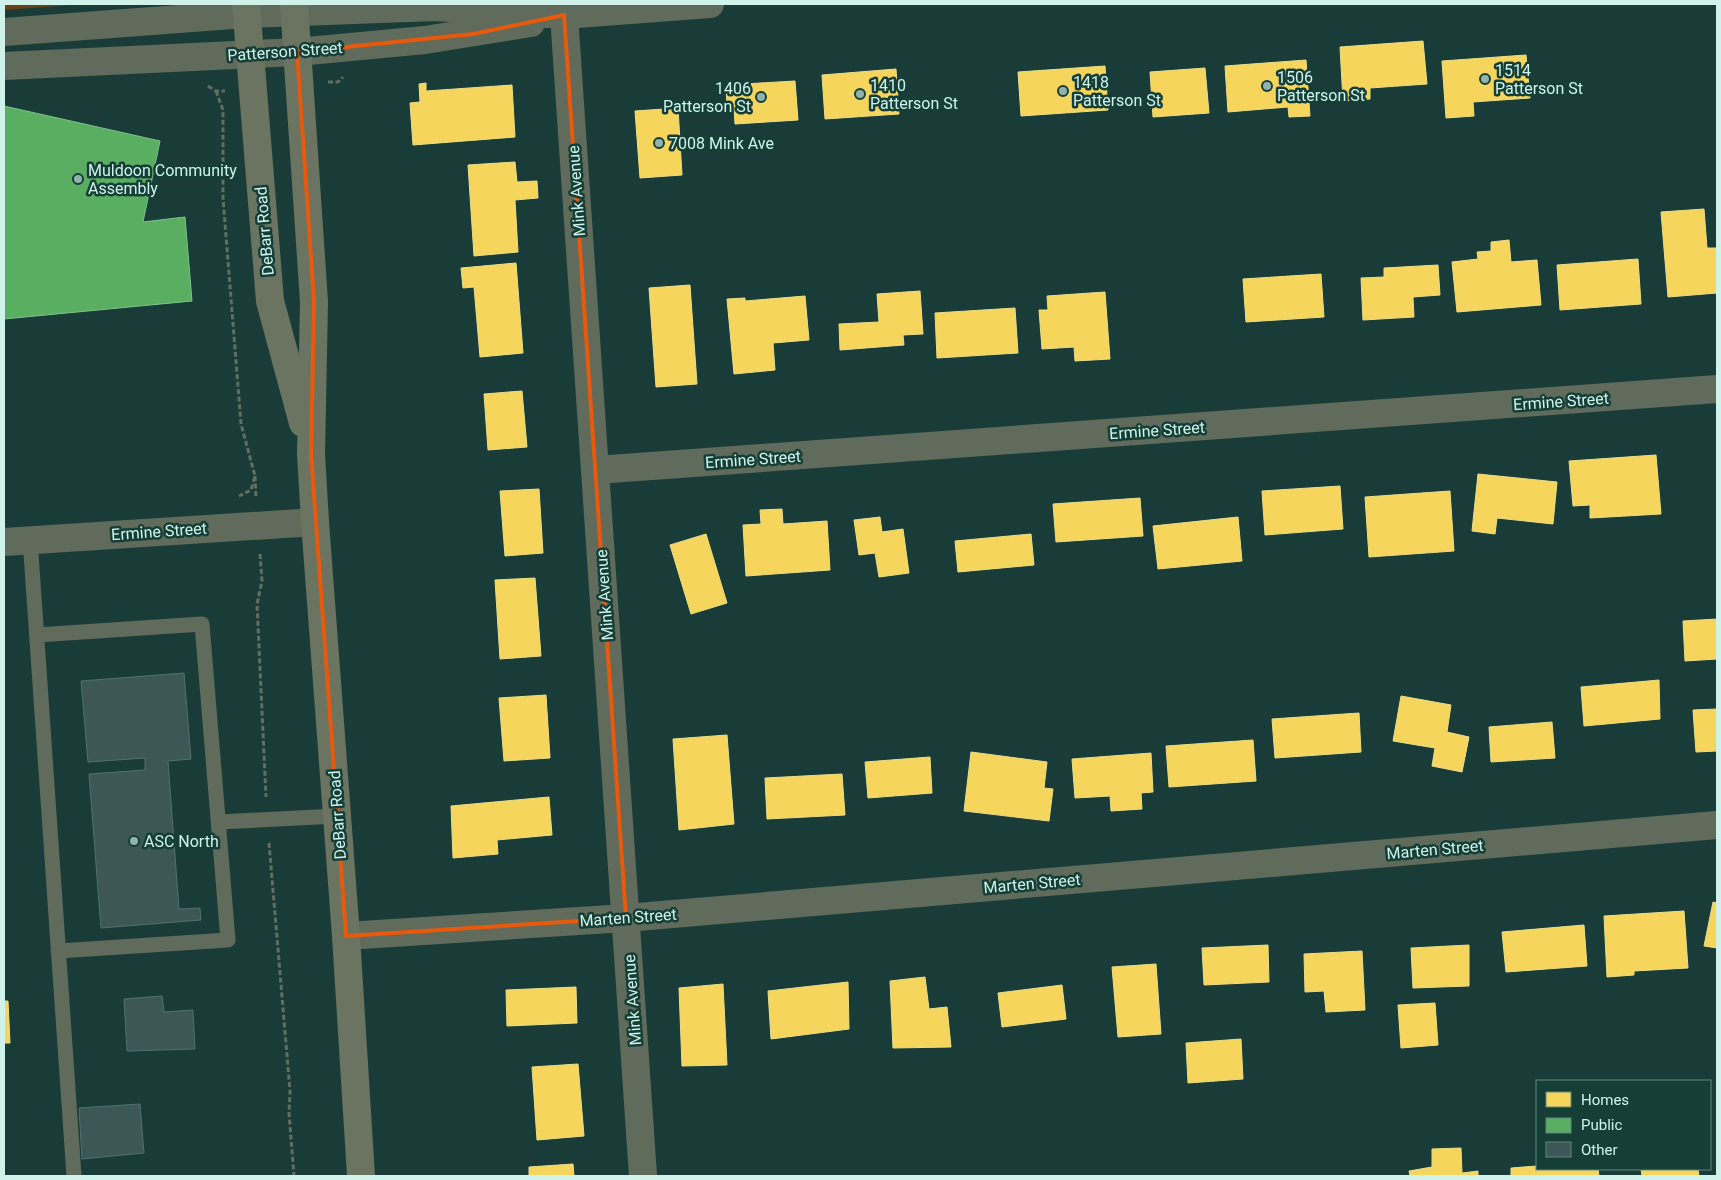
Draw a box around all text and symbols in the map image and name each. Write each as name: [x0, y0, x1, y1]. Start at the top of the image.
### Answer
street label: Patterson Street: [227, 38, 343, 65]
place label: 1514 Patterson St: [1495, 61, 1583, 98]
place label: 1506 Patterson St: [1277, 68, 1365, 105]
place label: 1418 Patterson St: [1073, 73, 1161, 110]
marker: 1514 Patterson St: [1479, 73, 1491, 85]
place label: 1410 Patterson St: [870, 76, 958, 113]
place label: 1406 Patterson St: [663, 79, 751, 116]
marker: 1506 Patterson St: [1261, 80, 1273, 92]
marker: 1418 Patterson St: [1057, 85, 1069, 97]
marker: 1410 Patterson St: [854, 88, 866, 100]
marker: 1406 Patterson St: [755, 91, 767, 103]
place label: 7008 Mink Ave: [669, 134, 774, 153]
marker: 7008 Mink Ave: [653, 137, 665, 149]
street label: Mink Avenue: [564, 145, 589, 237]
place label: Muldoon Community Assembly: [88, 161, 237, 198]
marker: Muldoon Community Assembly: [72, 173, 84, 185]
street label: DeBarr Road: [251, 186, 278, 276]
street label: Ermine Street: [1513, 389, 1610, 414]
street label: Ermine Street: [1109, 418, 1206, 443]
street label: Ermine Street: [705, 447, 802, 472]
street label: Ermine Street: [111, 519, 208, 544]
street label: Mink Avenue: [592, 549, 617, 641]
street label: DeBarr Road: [325, 770, 350, 860]
place label: ASC North: [144, 832, 219, 851]
marker: ASC North: [128, 835, 140, 847]
street label: Marten Street: [1386, 836, 1484, 863]
street label: Marten Street: [983, 870, 1081, 897]
street label: Marten Street: [579, 905, 677, 930]
street label: Mink Avenue: [620, 954, 645, 1046]
legend: [1536, 1080, 1711, 1170]
text: Homes: [1581, 1091, 1629, 1109]
text: Public: [1581, 1116, 1622, 1134]
text: Other: [1581, 1141, 1618, 1159]

